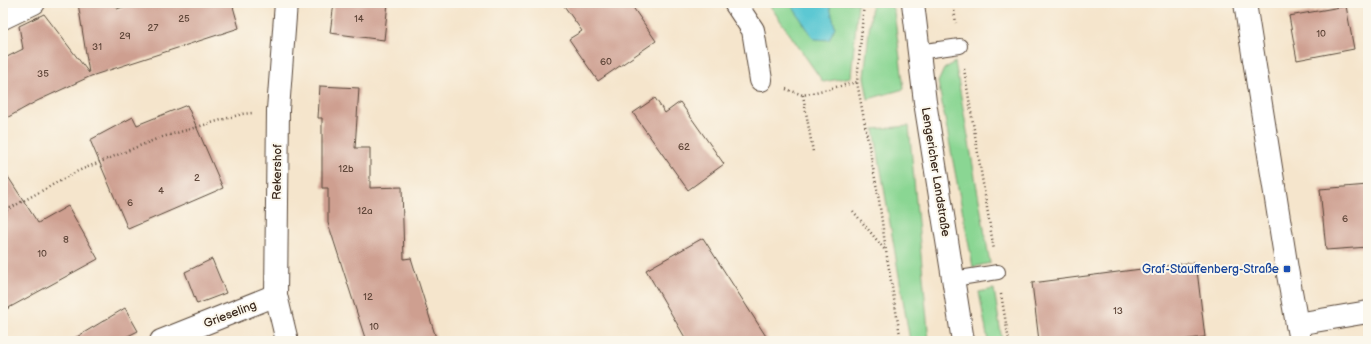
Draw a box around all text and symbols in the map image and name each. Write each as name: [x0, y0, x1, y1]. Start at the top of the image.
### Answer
house number: 25: [178, 13, 190, 25]
house number: 14: [354, 13, 364, 25]
house number: 27: [148, 22, 158, 34]
house number: 10: [1316, 28, 1326, 40]
house number: 29: [119, 30, 131, 42]
house number: 31: [92, 41, 102, 53]
house number: 60: [600, 56, 612, 68]
house number: 35: [37, 68, 49, 80]
street label: Lengericher Landstraße: [918, 106, 953, 238]
house number: 62: [678, 141, 690, 153]
street label: Rekershof: [270, 144, 285, 200]
house number: 12b: [338, 163, 354, 175]
house number: 2: [194, 172, 200, 184]
house number: 4: [158, 185, 164, 197]
house number: 6: [127, 197, 133, 209]
house number: 12a: [357, 205, 373, 217]
house number: 6: [1342, 213, 1348, 225]
house number: 8: [63, 234, 69, 246]
house number: 10: [37, 248, 47, 260]
place label: Graf-Stauffenberg-Straße: [1142, 262, 1279, 277]
marker: Graf-Stauffenberg-Straße: [1282, 264, 1292, 274]
house number: 12: [363, 291, 373, 303]
street label: Grieseling: [202, 297, 259, 331]
house number: 13: [1113, 305, 1123, 317]
house number: 10: [369, 321, 379, 333]

